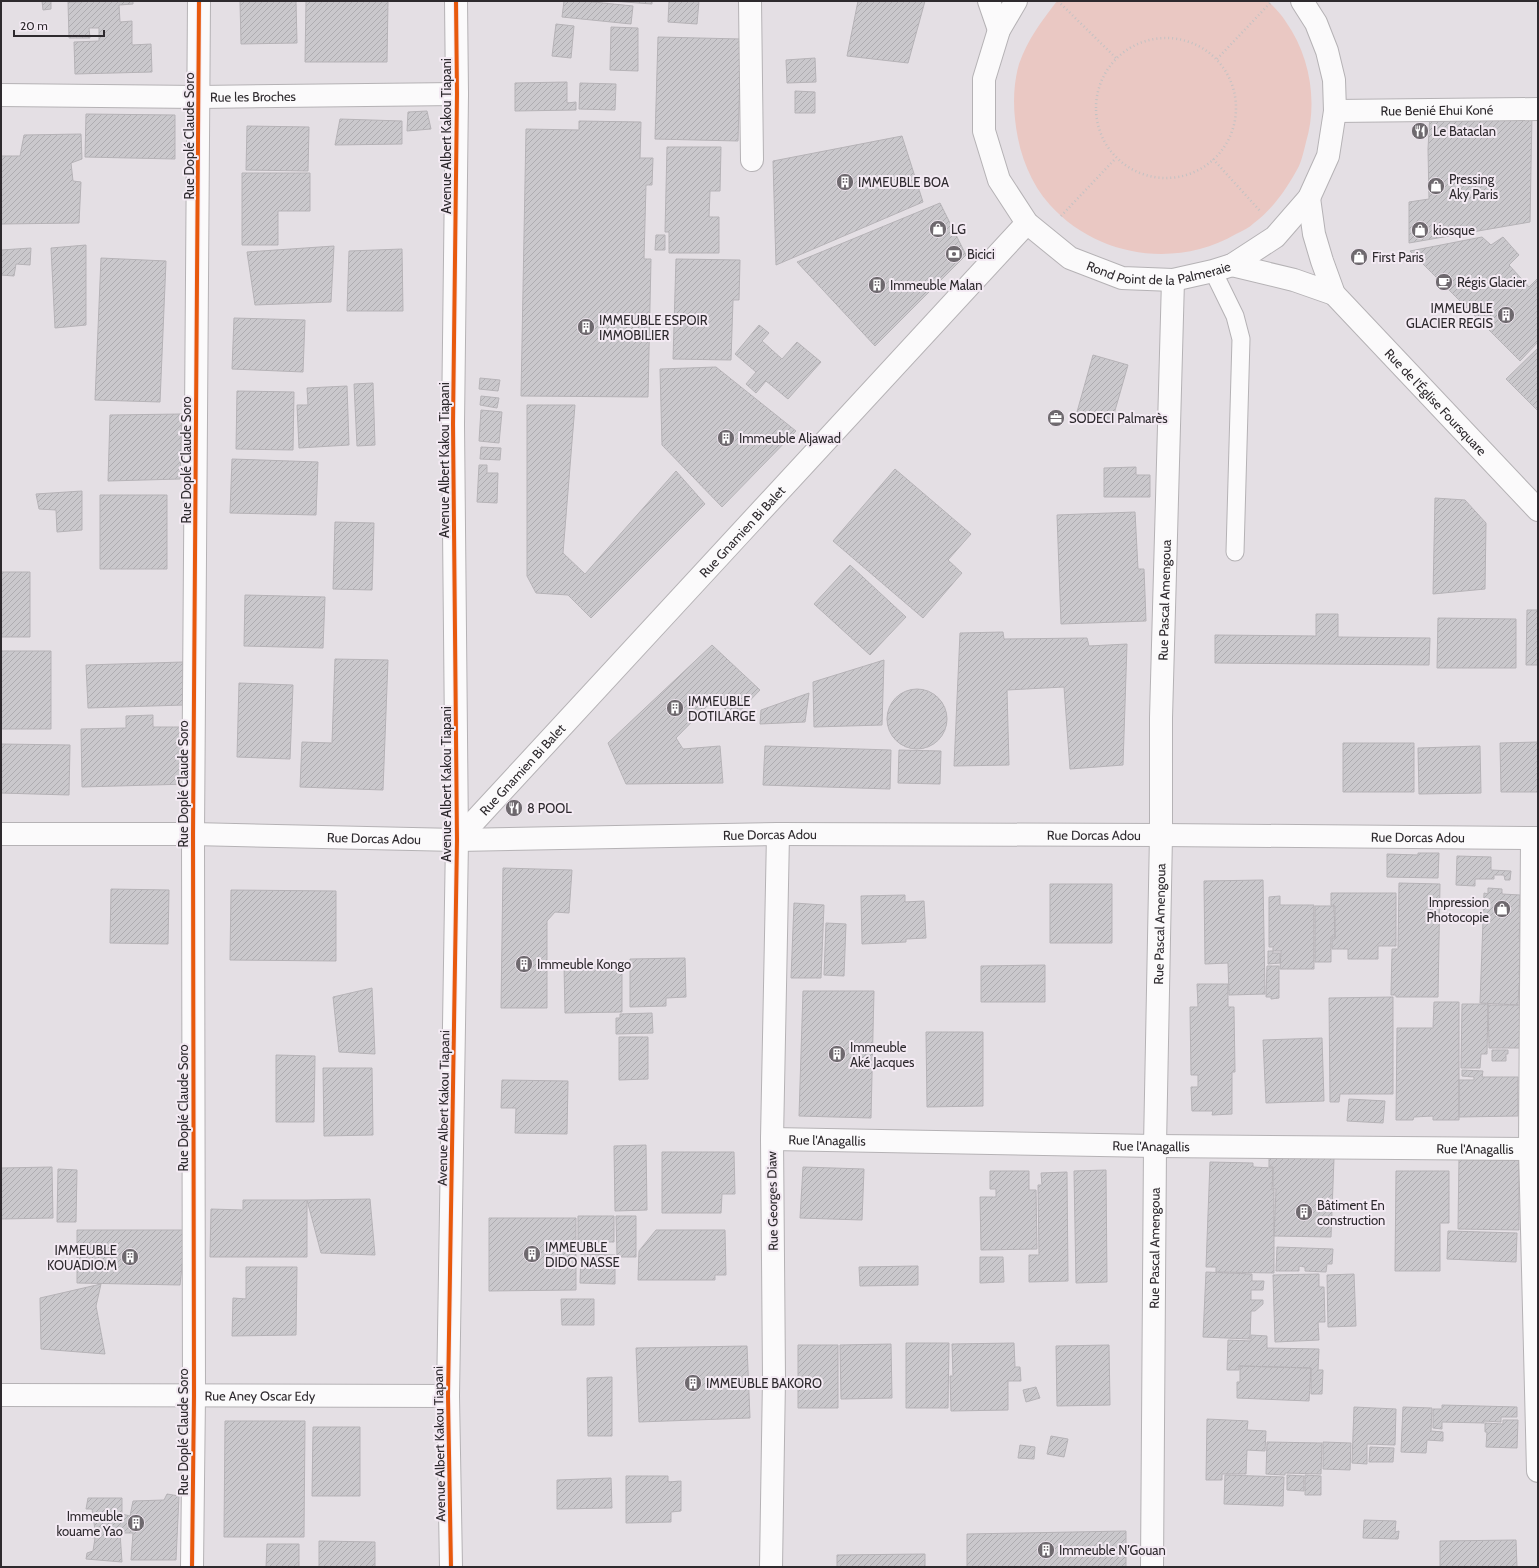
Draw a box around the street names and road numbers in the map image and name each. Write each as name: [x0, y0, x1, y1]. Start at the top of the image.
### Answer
street label: Avenue Albert Kakou Tiapani: [438, 58, 454, 214]
street label: Rue Doplé Claude Soro: [181, 72, 197, 200]
street label: Rue les Broches: [210, 88, 297, 105]
street label: Rue Benié Ehui Koné: [1380, 101, 1494, 119]
street label: Rond Point de la Palmeraie: [1084, 254, 1232, 270]
street label: Rue de l'Église Foursquare: [1382, 345, 1490, 459]
street label: Avenue Albert Kakou Tiapani: [436, 382, 452, 538]
street label: Rue Doplé Claude Soro: [178, 396, 194, 524]
street label: Rue Gnamien Bi Balet: [696, 482, 789, 581]
street label: Rue Pascal Amengoua: [1155, 539, 1174, 661]
street label: Avenue Albert Kakou Tiapani: [438, 706, 454, 862]
street label: Rue Doplé Claude Soro: [175, 720, 191, 848]
street label: Rue Gnamien Bi Balet: [476, 720, 569, 819]
street label: Rue Dorcas Adou: [723, 826, 817, 843]
street label: Rue Dorcas Adou: [1047, 827, 1141, 843]
street label: Rue Dorcas Adou: [327, 829, 421, 847]
street label: Rue Dorcas Adou: [1371, 829, 1465, 845]
street label: Rue Pascal Amengoua: [1150, 863, 1168, 985]
street label: Avenue Albert Kakou Tiapani: [434, 1030, 452, 1186]
street label: Rue Doplé Claude Soro: [175, 1044, 191, 1172]
street label: Rue l'Anagallis: [788, 1131, 866, 1149]
street label: Rue l'Anagallis: [1112, 1137, 1190, 1154]
street label: Rue l'Anagallis: [1436, 1140, 1514, 1157]
street label: Rue Georges Diaw: [763, 1150, 781, 1251]
street label: Rue Pascal Amengoua: [1146, 1187, 1163, 1309]
street label: Avenue Albert Kakou Tiapani: [430, 1366, 448, 1522]
street label: Rue Doplé Claude Soro: [175, 1368, 191, 1496]
street label: Rue Aney Oscar Edy: [205, 1387, 316, 1404]

